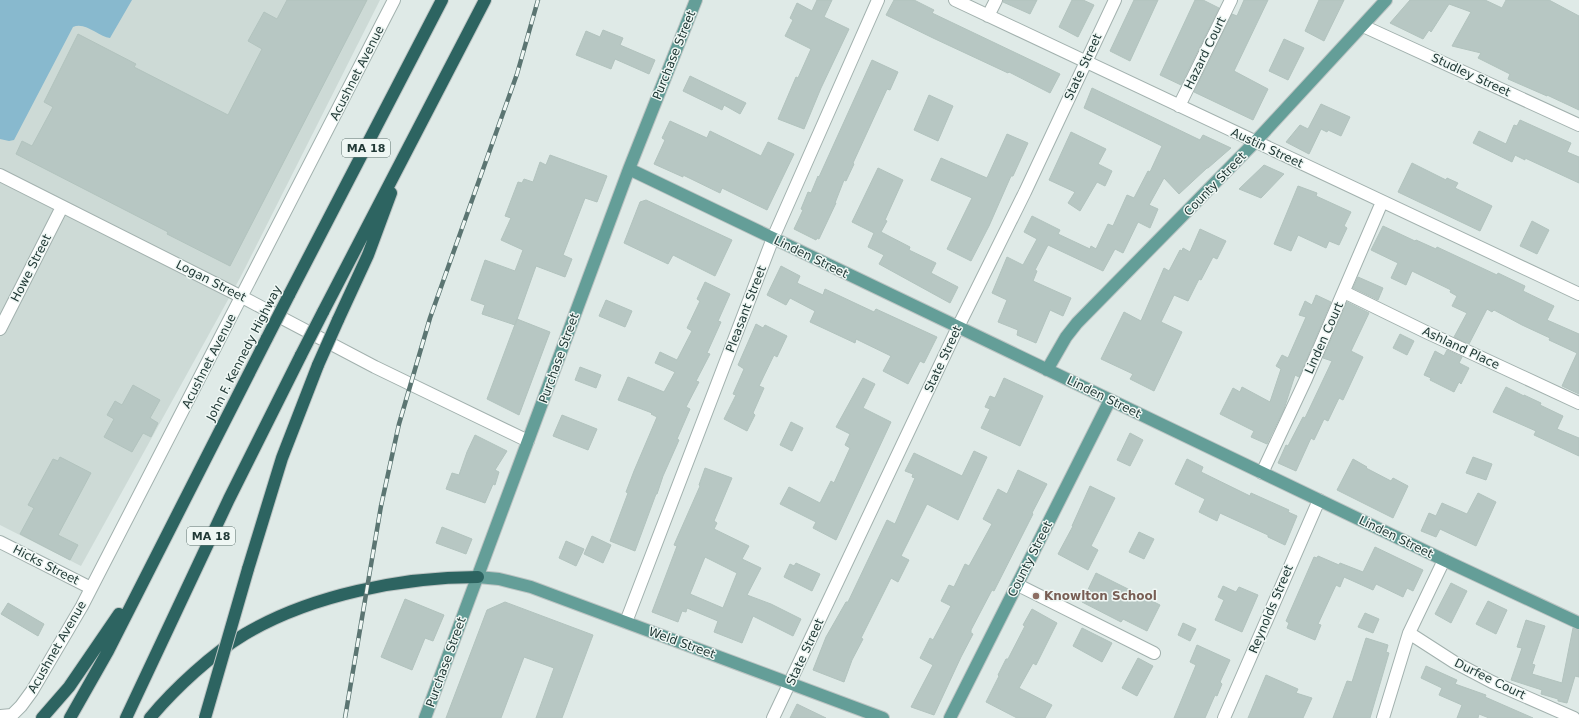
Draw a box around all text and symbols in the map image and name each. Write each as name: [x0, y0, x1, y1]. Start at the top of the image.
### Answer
street label: Purchase Street: [650, 8, 698, 102]
street label: Hazard Court: [1181, 14, 1229, 92]
street label: Acushnet Avenue: [327, 23, 387, 123]
street label: State Street: [1061, 31, 1105, 103]
street label: Studley Street: [1429, 51, 1513, 100]
street label: Austin Street: [1229, 125, 1306, 171]
road number: MA 18: [342, 139, 390, 157]
street label: County Street: [1181, 149, 1249, 219]
street label: Howe Street: [8, 232, 54, 304]
street label: Linden Street: [772, 233, 851, 281]
street label: Logan Street: [174, 257, 249, 305]
street label: Pleasant Street: [723, 264, 769, 354]
street label: John F. Kennedy Highway: [203, 283, 284, 424]
street label: Linden Court: [1302, 300, 1346, 376]
street label: Acushnet Avenue: [179, 311, 239, 411]
street label: Purchase Street: [536, 311, 582, 405]
street label: State Street: [921, 323, 965, 395]
street label: Ashland Place: [1420, 324, 1502, 372]
street label: Linden Street: [1065, 373, 1144, 421]
street label: Linden Street: [1357, 513, 1436, 561]
street label: County Street: [1005, 519, 1055, 599]
road number: MA 18: [187, 527, 235, 545]
street label: Hicks Street: [11, 542, 82, 588]
street label: Reynolds Street: [1246, 562, 1296, 655]
place label: Knowlton School: [1044, 589, 1157, 603]
marker: Knowlton School: [1031, 591, 1041, 601]
street label: Acushnet Avenue: [25, 598, 89, 696]
street label: Purchase Street: [423, 615, 469, 709]
street label: State Street: [783, 616, 827, 688]
street label: Weld Street: [647, 624, 717, 662]
street label: Durfee Court: [1452, 656, 1528, 702]

